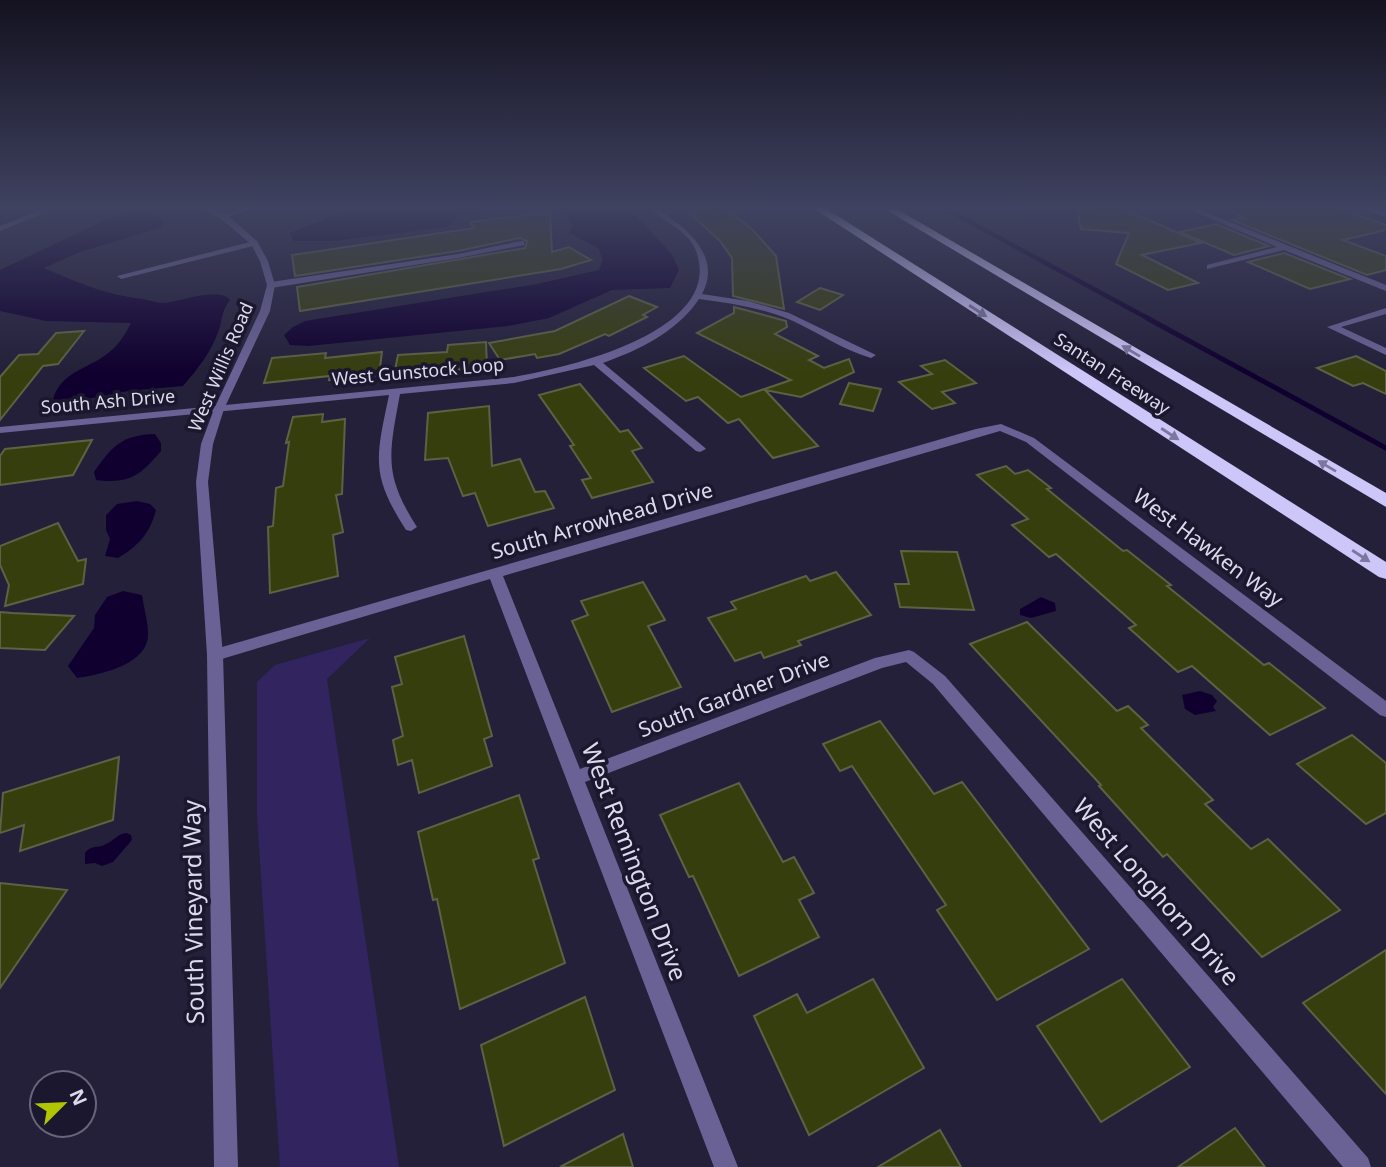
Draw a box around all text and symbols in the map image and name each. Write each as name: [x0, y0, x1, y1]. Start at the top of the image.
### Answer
street label: West Willis Road: [182, 298, 258, 435]
one-way arrow: [969, 304, 988, 317]
street label: Santan Freeway: [1050, 327, 1176, 420]
one-way arrow: [1122, 345, 1141, 357]
street label: West Gunstock Loop: [331, 352, 505, 390]
street label: South Ash Drive: [40, 383, 176, 419]
one-way arrow: [1160, 427, 1179, 440]
one-way arrow: [1318, 460, 1337, 473]
street label: South Arrowhead Drive: [488, 475, 716, 565]
street label: West Hawken Way: [1128, 482, 1290, 613]
one-way arrow: [1351, 550, 1371, 563]
street label: South Gardner Drive: [634, 645, 833, 743]
street label: West Remington Drive: [575, 738, 696, 985]
street label: West Longhorn Drive: [1067, 790, 1248, 992]
street label: South Vineyard Way: [174, 799, 211, 1025]
north arrow: [28, 1069, 98, 1139]
text: N: [64, 1085, 94, 1109]

